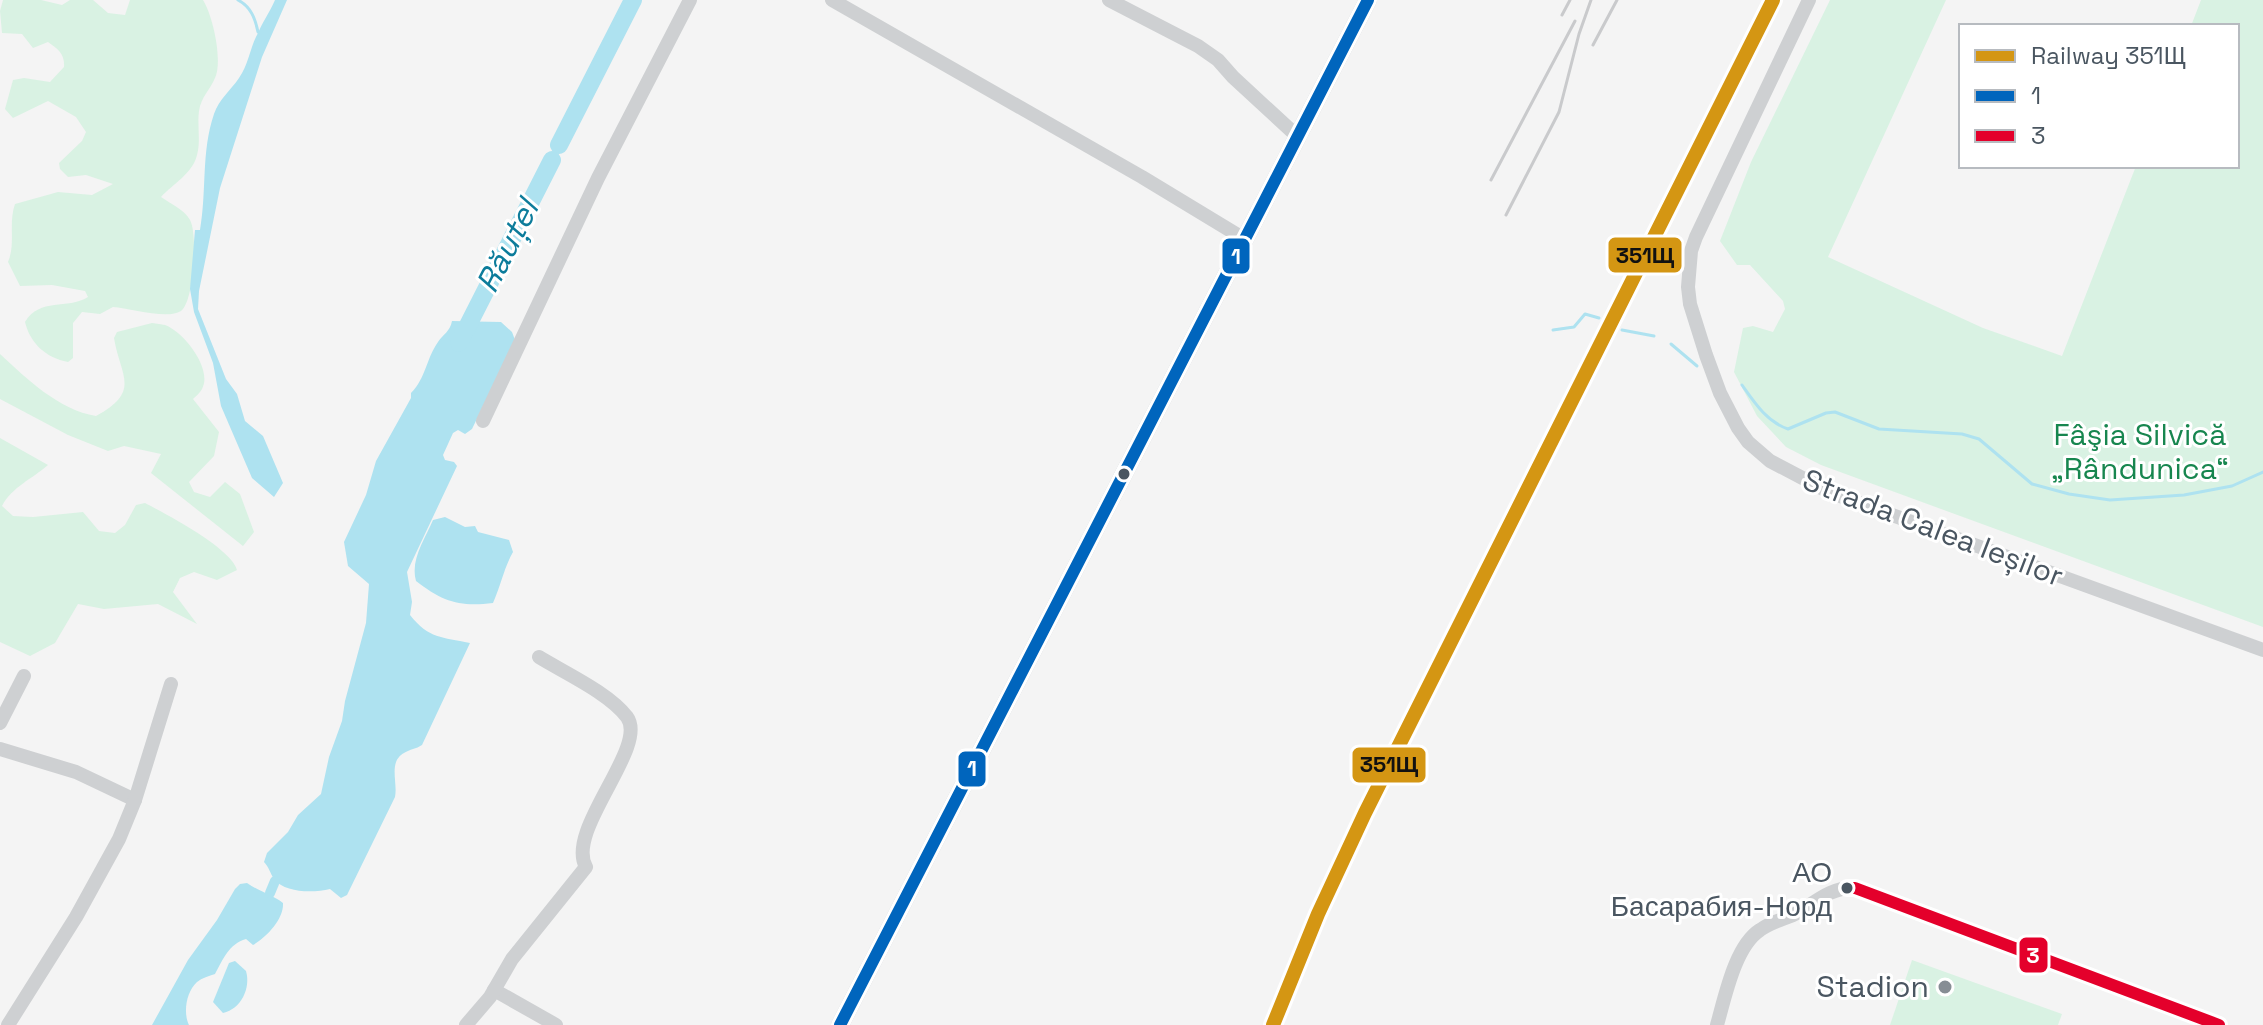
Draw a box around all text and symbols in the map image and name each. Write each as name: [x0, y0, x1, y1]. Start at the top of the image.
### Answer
legend: [1959, 24, 2239, 168]
text: Railway 351Щ: [2031, 40, 2186, 71]
text: 1: [2031, 80, 2041, 111]
text: 3: [2031, 120, 2046, 151]
water label: Răuțel: [467, 190, 549, 299]
line badge: 351Щ: [1607, 236, 1683, 274]
line badge: 1: [1221, 237, 1251, 275]
text: 351Щ: [1616, 241, 1675, 269]
text: 1: [1231, 242, 1241, 270]
park label: Fâşia Silvică „Rândunica“: [2051, 415, 2229, 488]
street label: Strada Calea Ieșilor: [1797, 460, 2069, 595]
unlabelled marker: [1116, 466, 1132, 482]
line badge: 351Щ: [1351, 746, 1427, 784]
line badge: 1: [957, 750, 987, 788]
text: 351Щ: [1360, 750, 1419, 778]
text: 1: [967, 754, 977, 782]
place label: АО Басарабия-Норд: [1611, 854, 1832, 924]
marker: АО Басарабия-Норд: [1839, 880, 1855, 896]
line badge: 3: [2018, 936, 2049, 974]
text: 3: [2026, 941, 2040, 969]
place label: Stadion: [1816, 967, 1929, 1006]
marker: Stadion: [1936, 978, 1954, 996]

